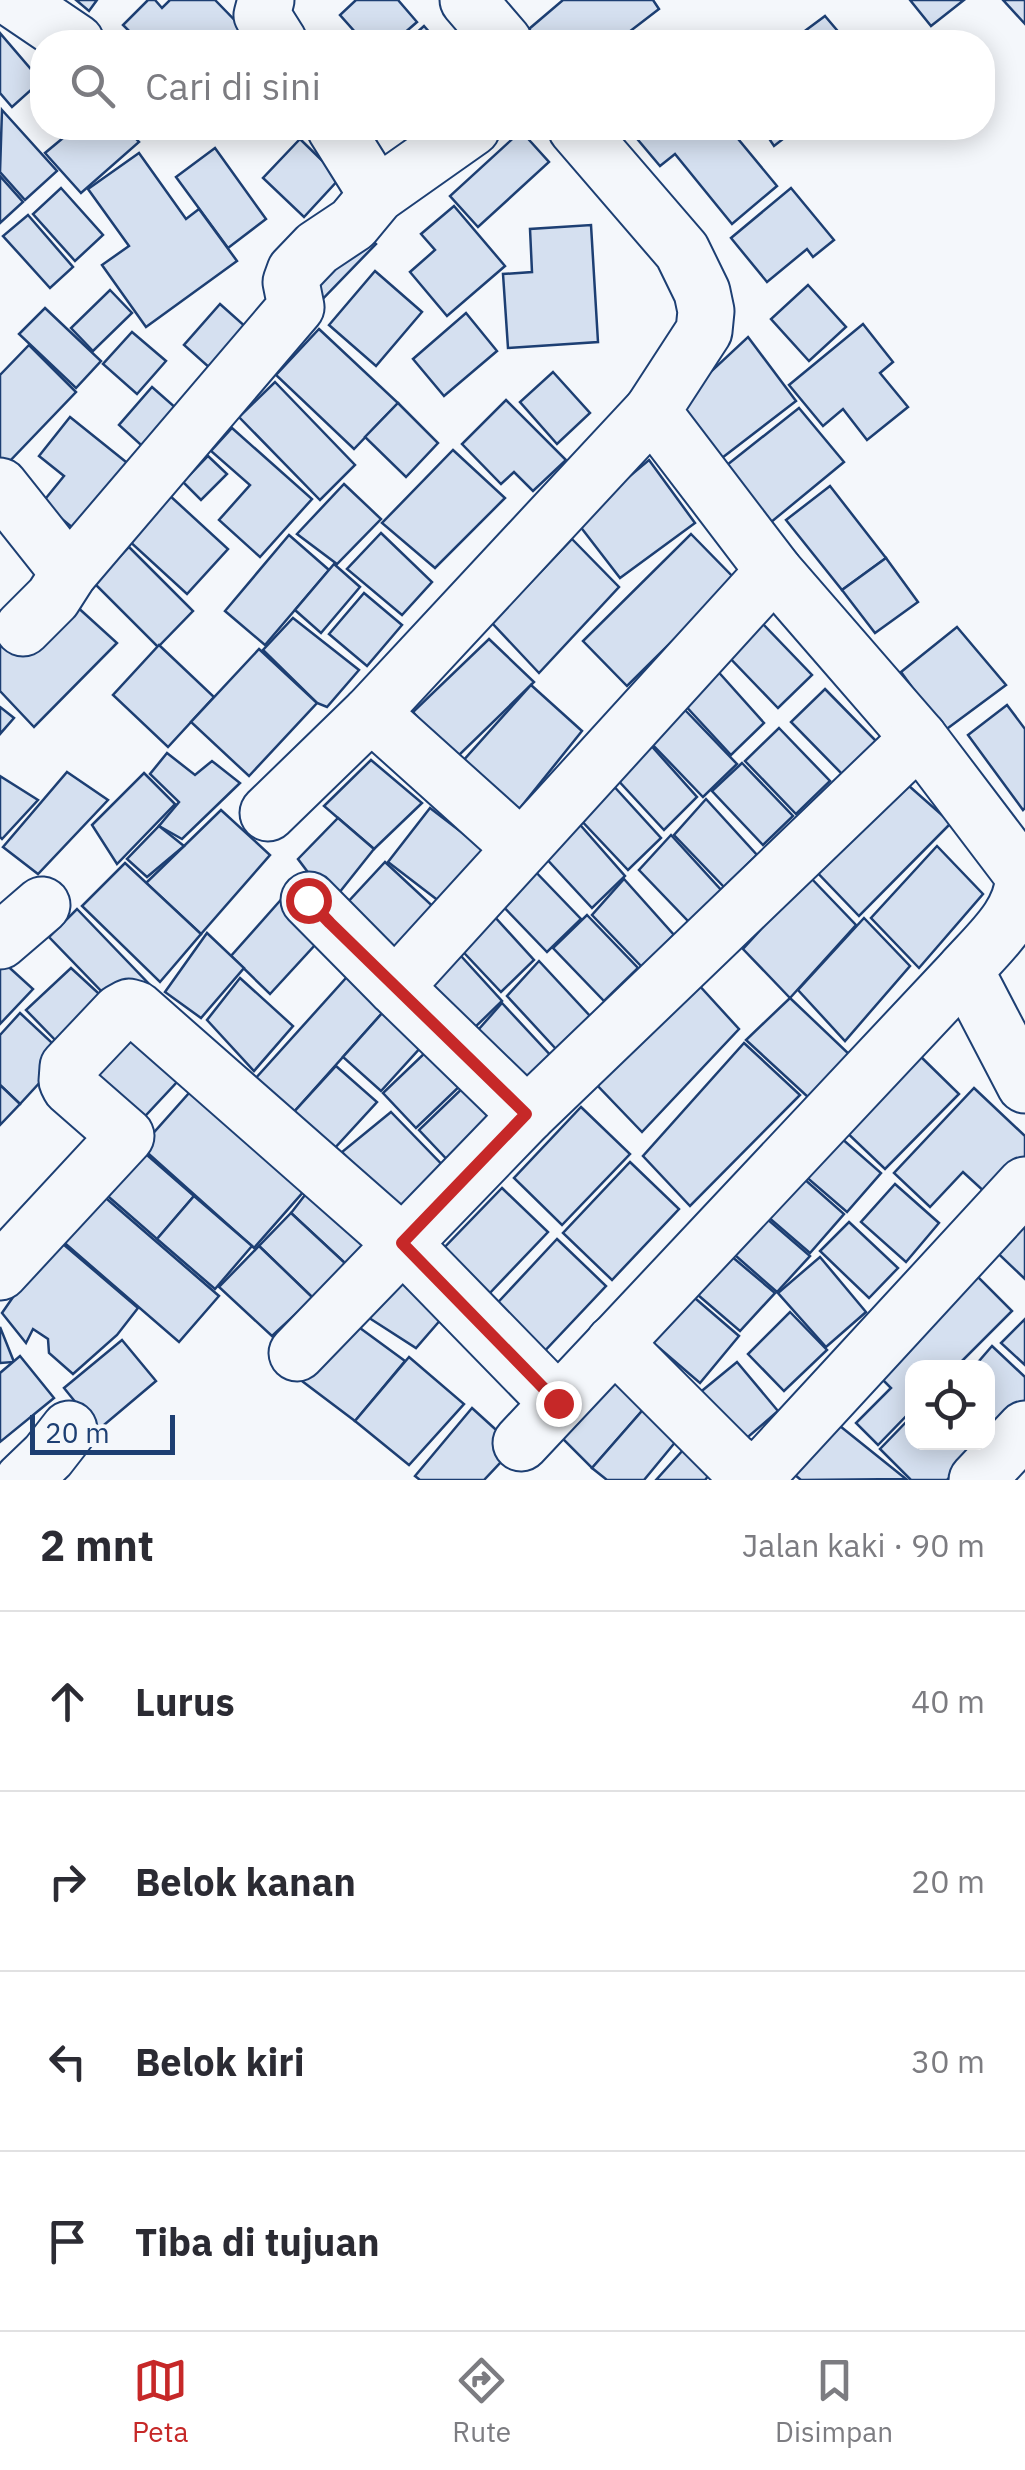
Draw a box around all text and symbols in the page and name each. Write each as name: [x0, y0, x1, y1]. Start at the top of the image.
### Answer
search box: [30, 30, 995, 140]
icon: search: [65, 58, 120, 113]
text: Cari di sini: [145, 61, 321, 110]
route start: [286, 878, 332, 924]
map controls: [905, 1360, 995, 1450]
button: locate: [905, 1360, 995, 1450]
route end: [536, 1381, 582, 1427]
scale bar: [30, 1410, 175, 1454]
text: 20 m: [45, 1414, 110, 1451]
text: 2 mnt: [40, 1518, 154, 1573]
text: Jalan kaki · 90 m: [742, 1524, 985, 1566]
icon: ahead: [40, 1674, 95, 1729]
text: Lurus: [135, 1677, 235, 1726]
text: 40 m: [911, 1680, 985, 1722]
icon: right: [40, 1854, 95, 1909]
text: Belok kanan: [135, 1857, 356, 1906]
text: 20 m: [911, 1860, 985, 1902]
icon: left: [40, 2034, 95, 2089]
text: Belok kiri: [135, 2037, 305, 2086]
text: 30 m: [911, 2040, 985, 2082]
icon: arrive: [40, 2214, 95, 2269]
text: Tiba di tujuan: [135, 2217, 380, 2266]
tab: Peta: [132, 2353, 188, 2450]
tab: Rute: [452, 2353, 511, 2450]
tab: Disimpan: [775, 2353, 893, 2450]

